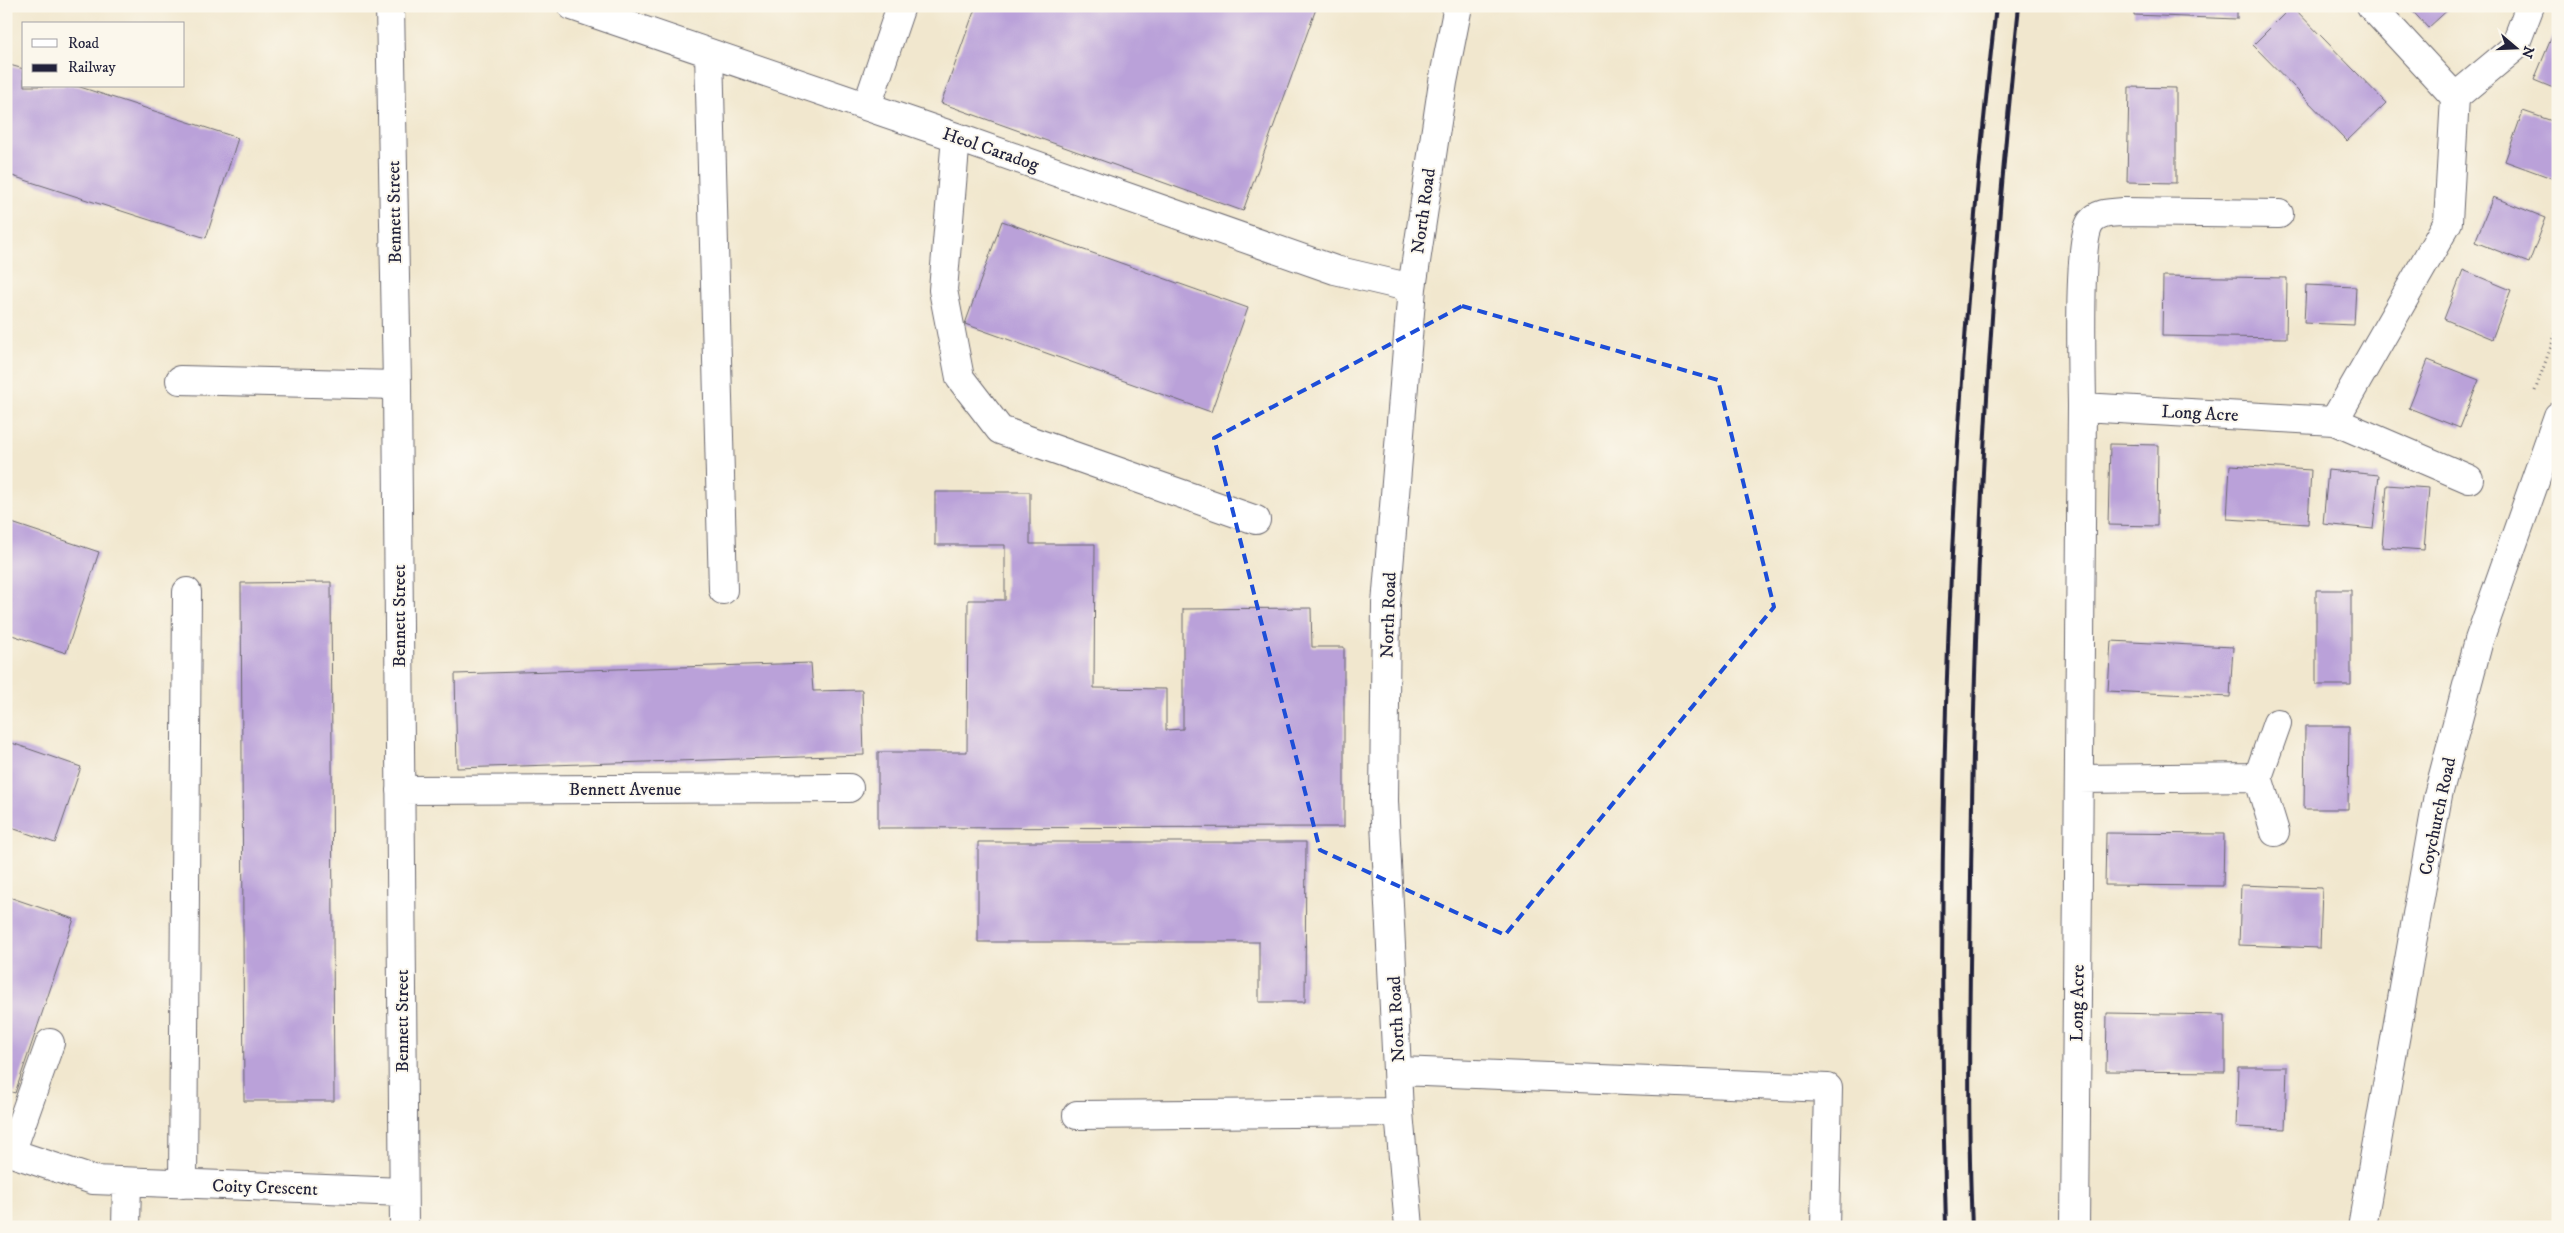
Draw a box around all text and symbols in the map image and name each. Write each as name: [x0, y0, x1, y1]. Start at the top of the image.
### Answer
legend: [22, 22, 185, 88]
north arrow: [2492, 22, 2542, 72]
text: Road: [68, 34, 100, 53]
text: N: [2517, 44, 2538, 61]
text: Railway: [68, 58, 116, 77]
street label: Heol Caradog: [939, 123, 1042, 177]
street label: Bennett Street: [383, 160, 407, 264]
street label: North Road: [1407, 167, 1441, 255]
street label: Long Acre: [2161, 401, 2239, 427]
street label: Bennett Street: [389, 564, 411, 668]
street label: North Road: [1377, 572, 1401, 658]
street label: Coychurch Road: [2415, 755, 2461, 877]
street label: Bennett Avenue: [569, 779, 681, 801]
street label: Long Acre: [2066, 964, 2090, 1042]
street label: Bennett Street: [392, 969, 414, 1073]
street label: North Road: [1384, 975, 1410, 1063]
street label: Coity Crescent: [212, 1175, 318, 1201]

